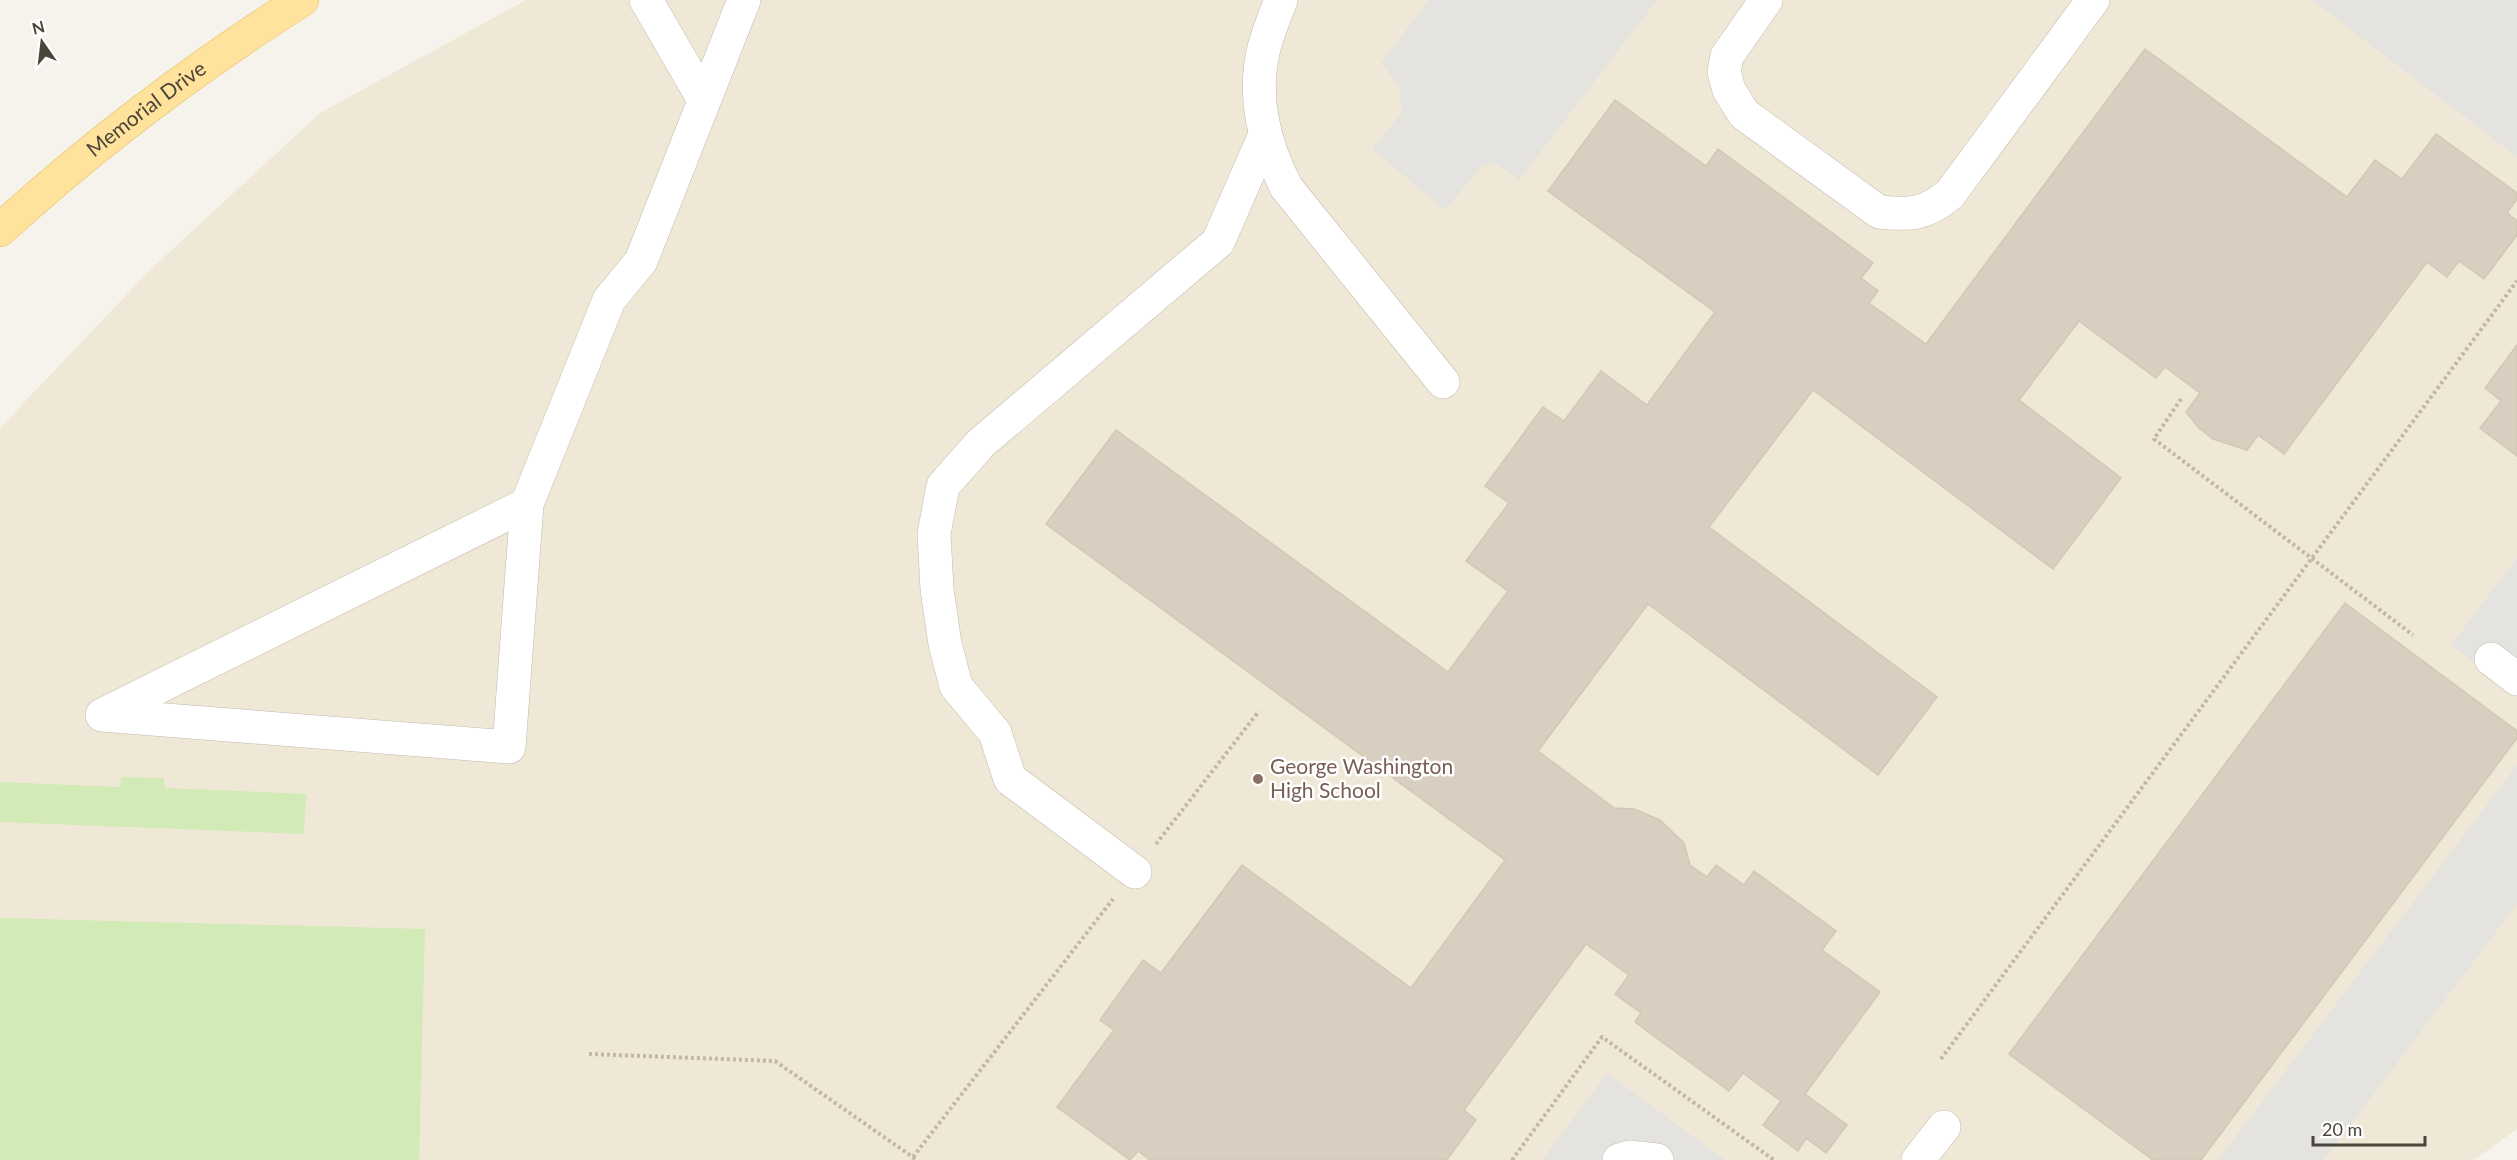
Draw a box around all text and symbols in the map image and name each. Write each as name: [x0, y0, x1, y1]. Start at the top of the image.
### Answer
north arrow: [12, 12, 72, 72]
text: N: [30, 16, 47, 38]
street label: Memorial Drive: [81, 55, 210, 161]
place label: George Washington High School: [1270, 753, 1453, 802]
marker: George Washington High School: [1251, 772, 1265, 786]
scale bar: [2313, 1109, 2426, 1147]
text: 20 m: [2322, 1118, 2362, 1140]

